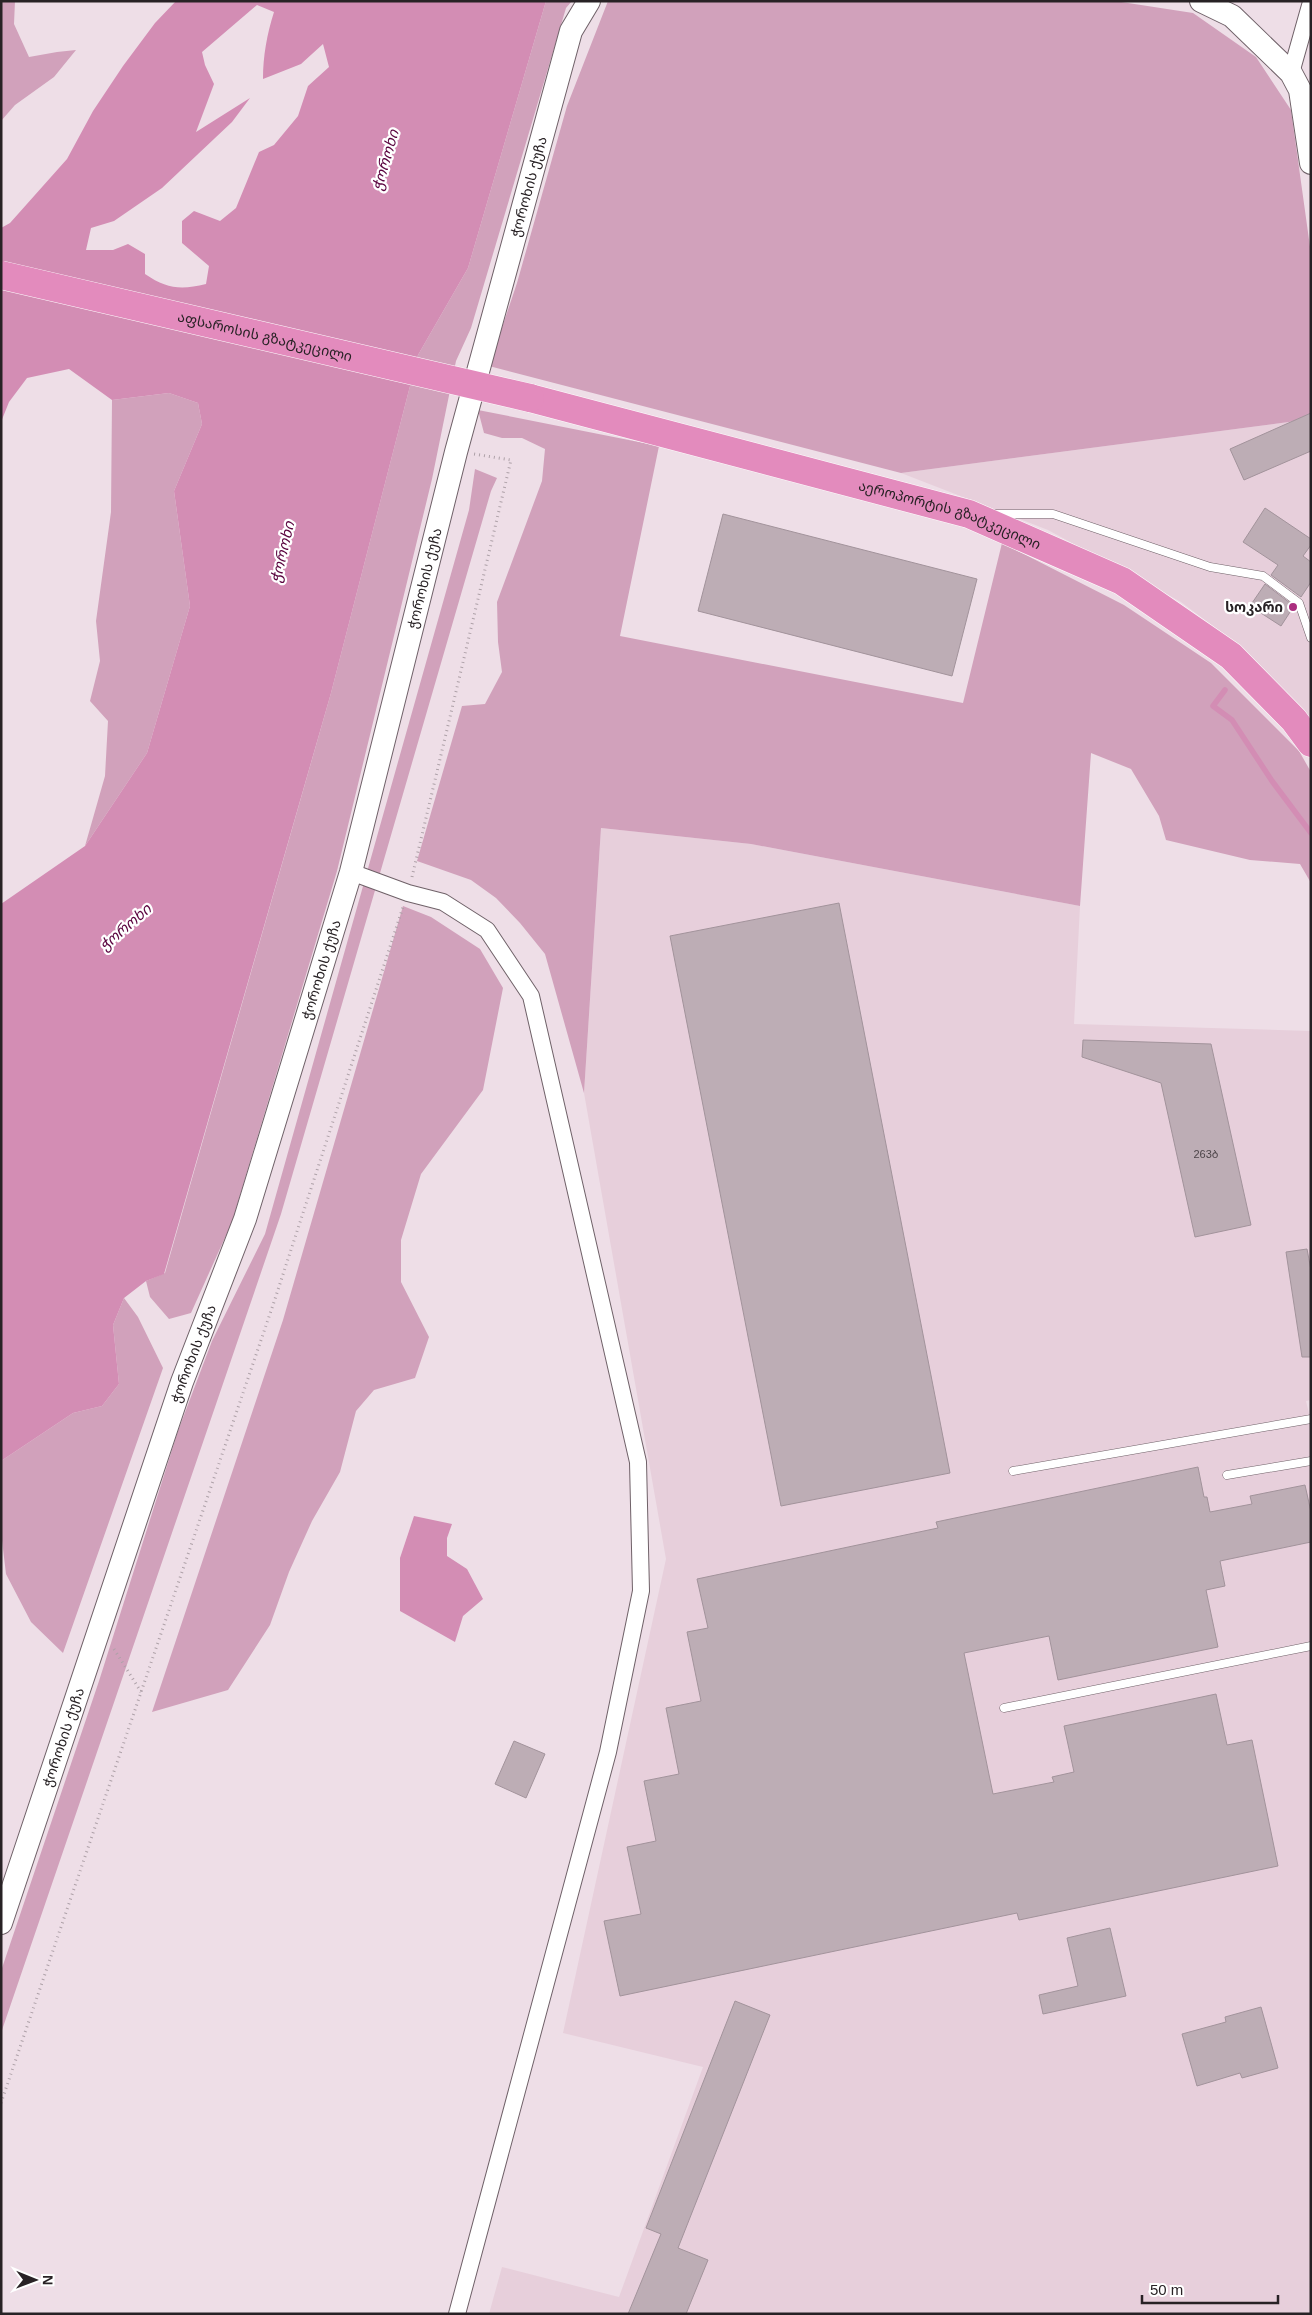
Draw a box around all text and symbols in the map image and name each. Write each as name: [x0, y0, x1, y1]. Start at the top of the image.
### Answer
water label: ჭოროხი: [368, 126, 403, 193]
street label: ჭოროხის ქუჩა: [507, 135, 550, 239]
street label: აფსაროსის გზატკეცილი: [176, 308, 354, 364]
street label: აეროპორტის გზატკეცილი: [857, 477, 1043, 552]
water label: ჭოროხი: [267, 518, 299, 585]
street label: ჭოროხის ქუჩა: [404, 526, 445, 630]
place label: სოკარი: [1225, 599, 1283, 616]
marker: სოკარი: [1287, 601, 1299, 613]
water label: ჭოროხი: [96, 899, 156, 955]
street label: ჭოროხის ქუჩა: [298, 918, 344, 1022]
house number: 263ბ: [1193, 1148, 1219, 1160]
street label: ჭოროხის ქუჩა: [168, 1302, 219, 1405]
street label: ჭოროხის ქუჩა: [39, 1686, 87, 1789]
north arrow: [10, 2255, 60, 2305]
scale bar: [1142, 2272, 1278, 2304]
text: N: [40, 2275, 56, 2285]
text: 50 m: [1150, 2281, 1183, 2298]

